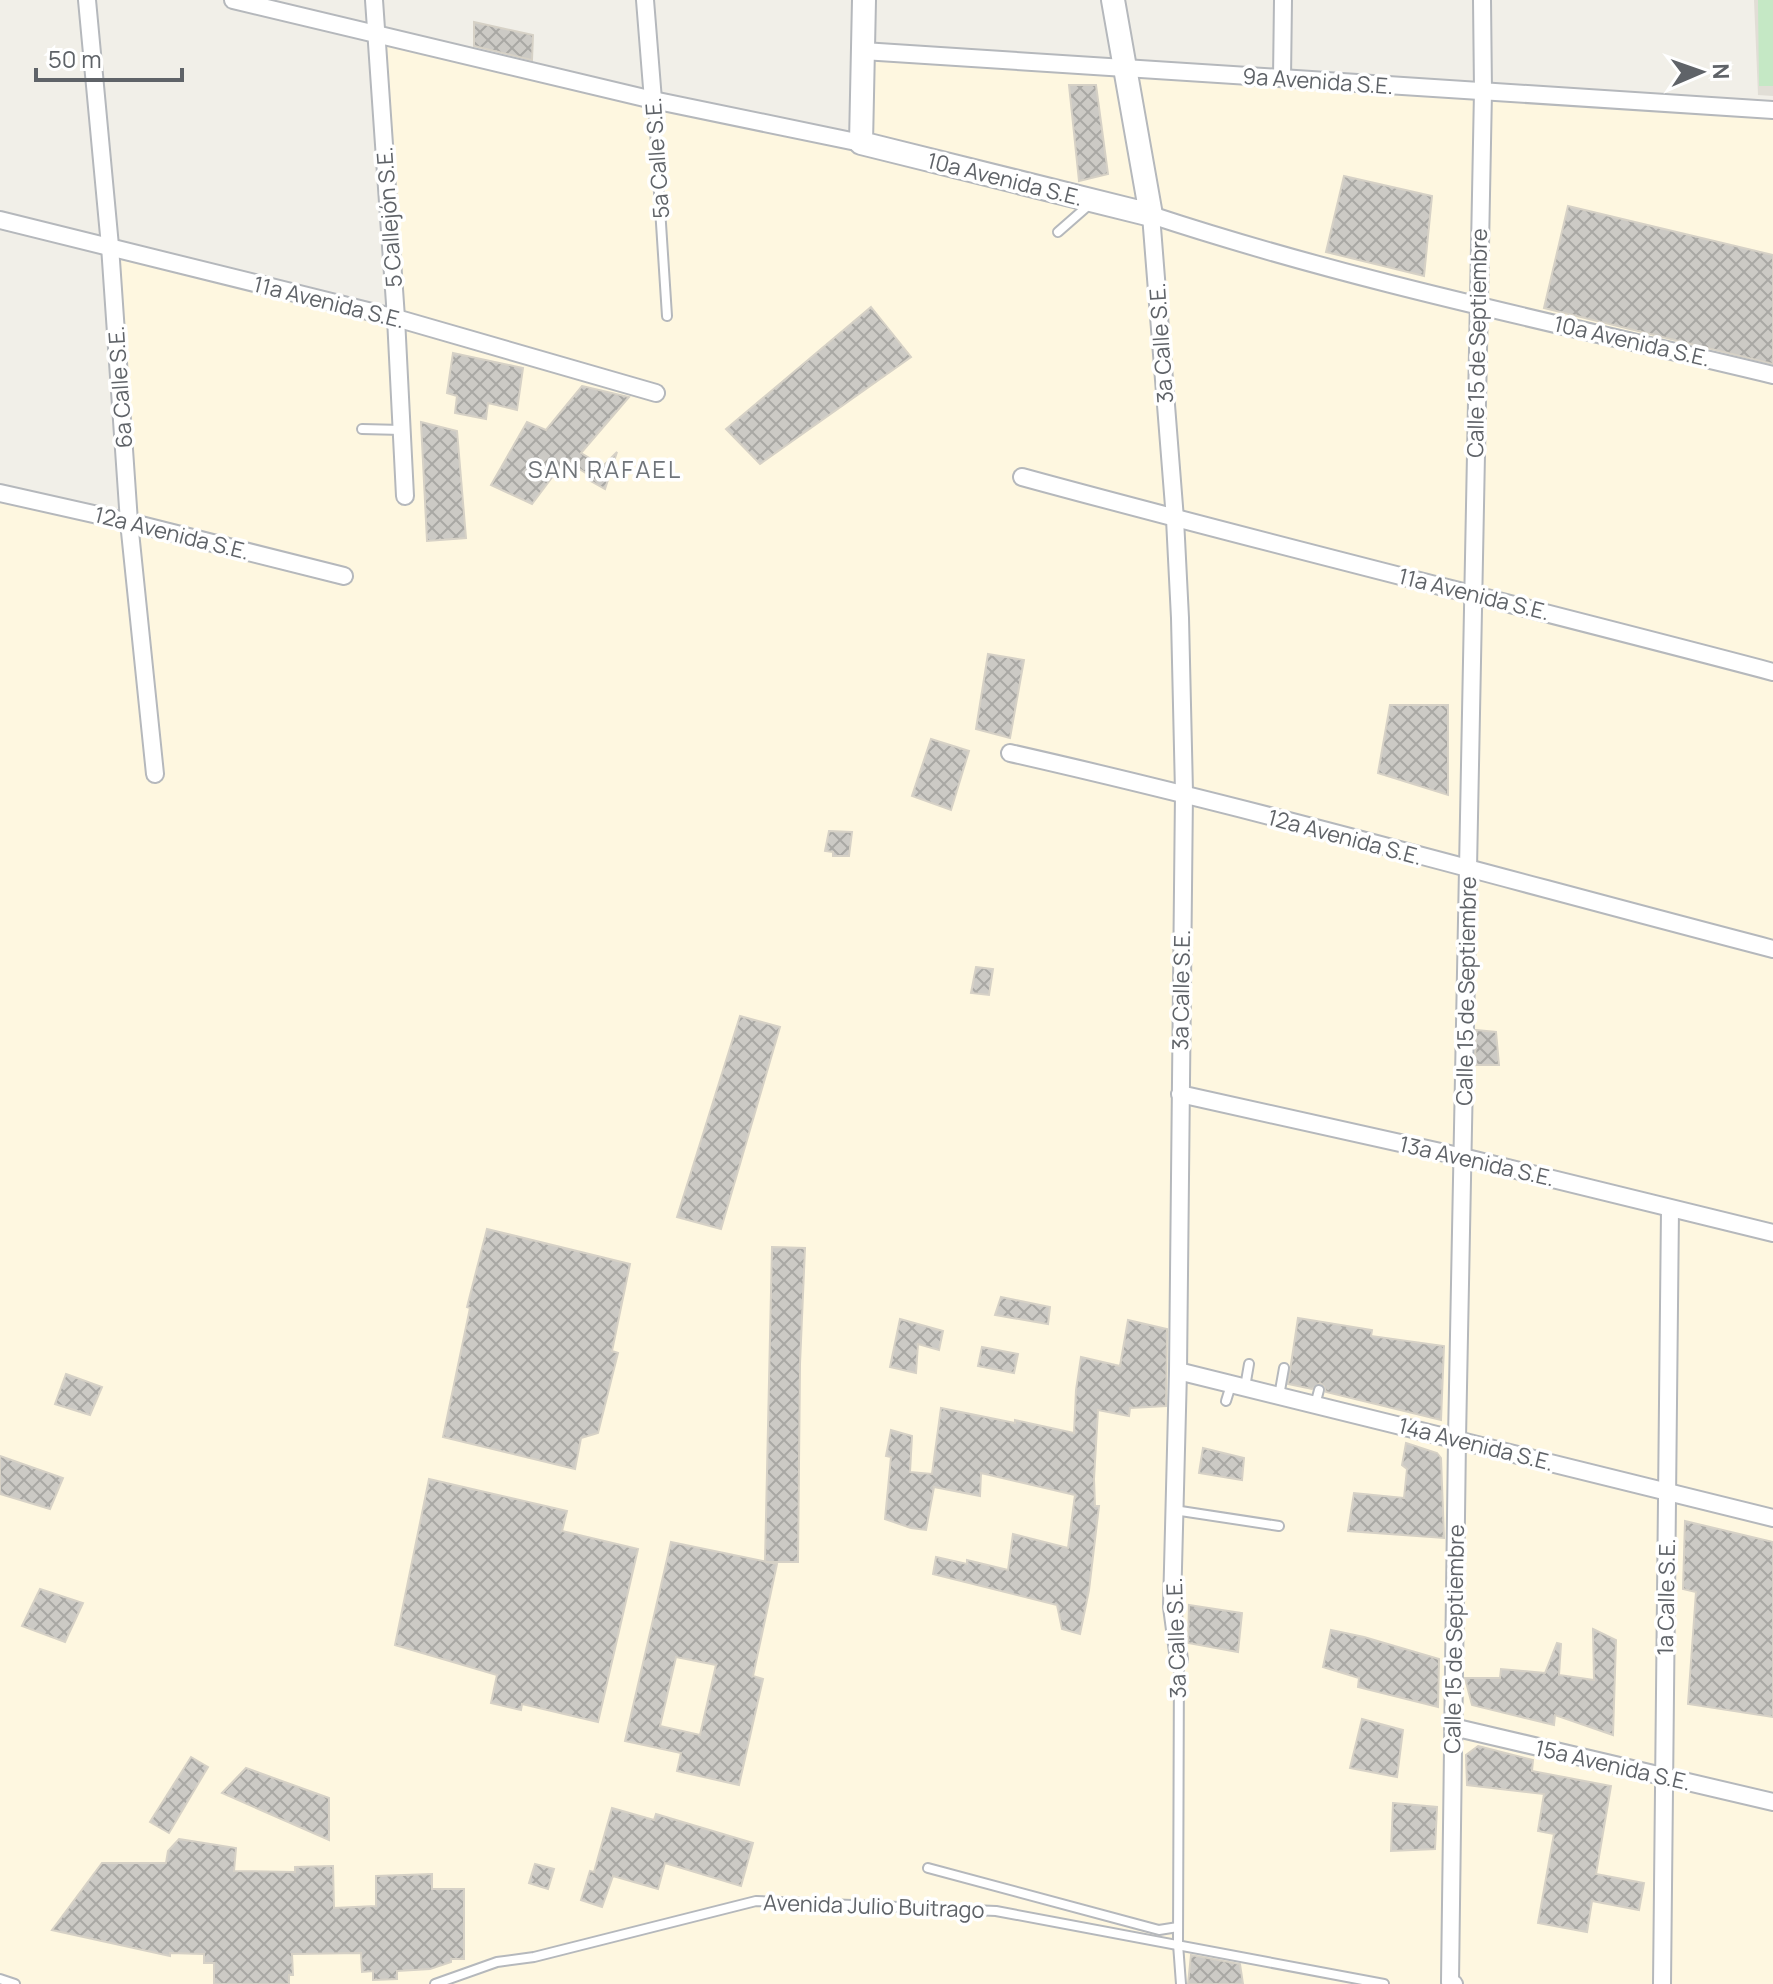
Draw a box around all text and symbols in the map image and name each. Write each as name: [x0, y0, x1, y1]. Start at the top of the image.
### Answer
scale bar: [36, 32, 182, 82]
north arrow: [1661, 32, 1741, 112]
text: 50 m: [48, 42, 102, 75]
street label: 9a Avenida S.E.: [1242, 61, 1394, 101]
text: N: [1706, 63, 1736, 80]
street label: 5a Calle S.E.: [638, 96, 676, 220]
street label: 10a Avenida S.E.: [924, 145, 1086, 213]
street label: 5 Callejón S.E.: [369, 146, 409, 288]
street label: Calle 15 de Septiembre: [1460, 228, 1494, 458]
street label: 11a Avenida S.E.: [250, 269, 408, 335]
street label: 3a Calle S.E.: [1142, 282, 1180, 404]
street label: 10a Avenida S.E.: [1551, 308, 1713, 374]
street label: 6a Calle S.E.: [101, 325, 139, 449]
district label: SAN RAFAEL: [528, 452, 682, 485]
street label: 12a Avenida S.E.: [91, 499, 253, 567]
street label: 11a Avenida S.E.: [1395, 561, 1553, 627]
street label: 12a Avenida S.E.: [1265, 802, 1425, 872]
street label: Calle 15 de Septiembre: [1449, 876, 1483, 1106]
street label: 3a Calle S.E.: [1165, 929, 1197, 1051]
street label: 13a Avenida S.E.: [1397, 1129, 1557, 1193]
street label: 14a Avenida S.E.: [1395, 1410, 1557, 1478]
street label: Calle 15 de Septiembre: [1437, 1524, 1471, 1754]
street label: 1a Calle S.E.: [1650, 1538, 1682, 1656]
street label: 3a Calle S.E.: [1159, 1577, 1193, 1699]
street label: 15a Avenida S.E.: [1532, 1733, 1694, 1797]
street label: Avenida Julio Buitrago: [763, 1887, 985, 1925]

